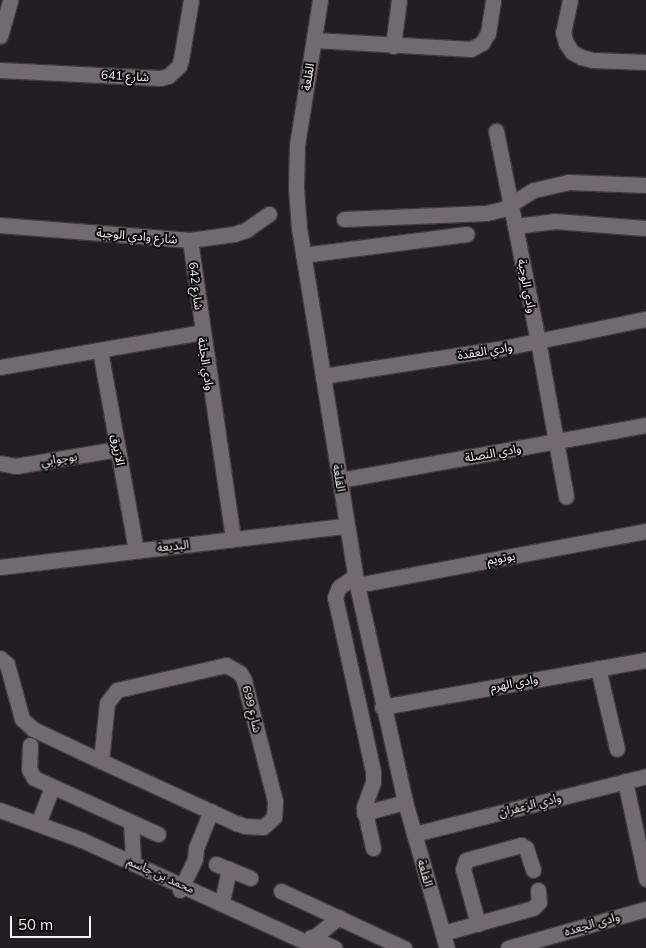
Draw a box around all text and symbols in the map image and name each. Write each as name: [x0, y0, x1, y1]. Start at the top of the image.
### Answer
street label: القلعة: [299, 62, 317, 92]
street label: شارع 641: [101, 68, 149, 84]
street label: شارع وادي الوجبة: [96, 225, 178, 247]
street label: وادي الوجبة: [515, 258, 539, 314]
street label: شارع 642: [186, 261, 206, 311]
street label: وادي الجلتة: [195, 336, 217, 392]
street label: وادي العقدة: [456, 340, 514, 362]
street label: الازيرق: [108, 433, 128, 467]
street label: وادي النصلة: [464, 441, 522, 465]
street label: بوجوابي: [40, 449, 78, 469]
street label: القلعة: [330, 463, 348, 493]
street label: البديعة: [156, 537, 190, 555]
street label: بوتويم: [486, 548, 516, 568]
street label: وادي الهرم: [489, 672, 539, 694]
street label: شارع 699: [239, 684, 265, 734]
street label: وادي الزعفران: [497, 790, 563, 820]
street label: محمد بن جاسم: [125, 854, 197, 896]
street label: القلعة: [414, 858, 436, 888]
scale bar: [12, 906, 94, 938]
street label: وادى الجعده: [562, 909, 622, 939]
text: 50 m: [18, 915, 53, 934]

